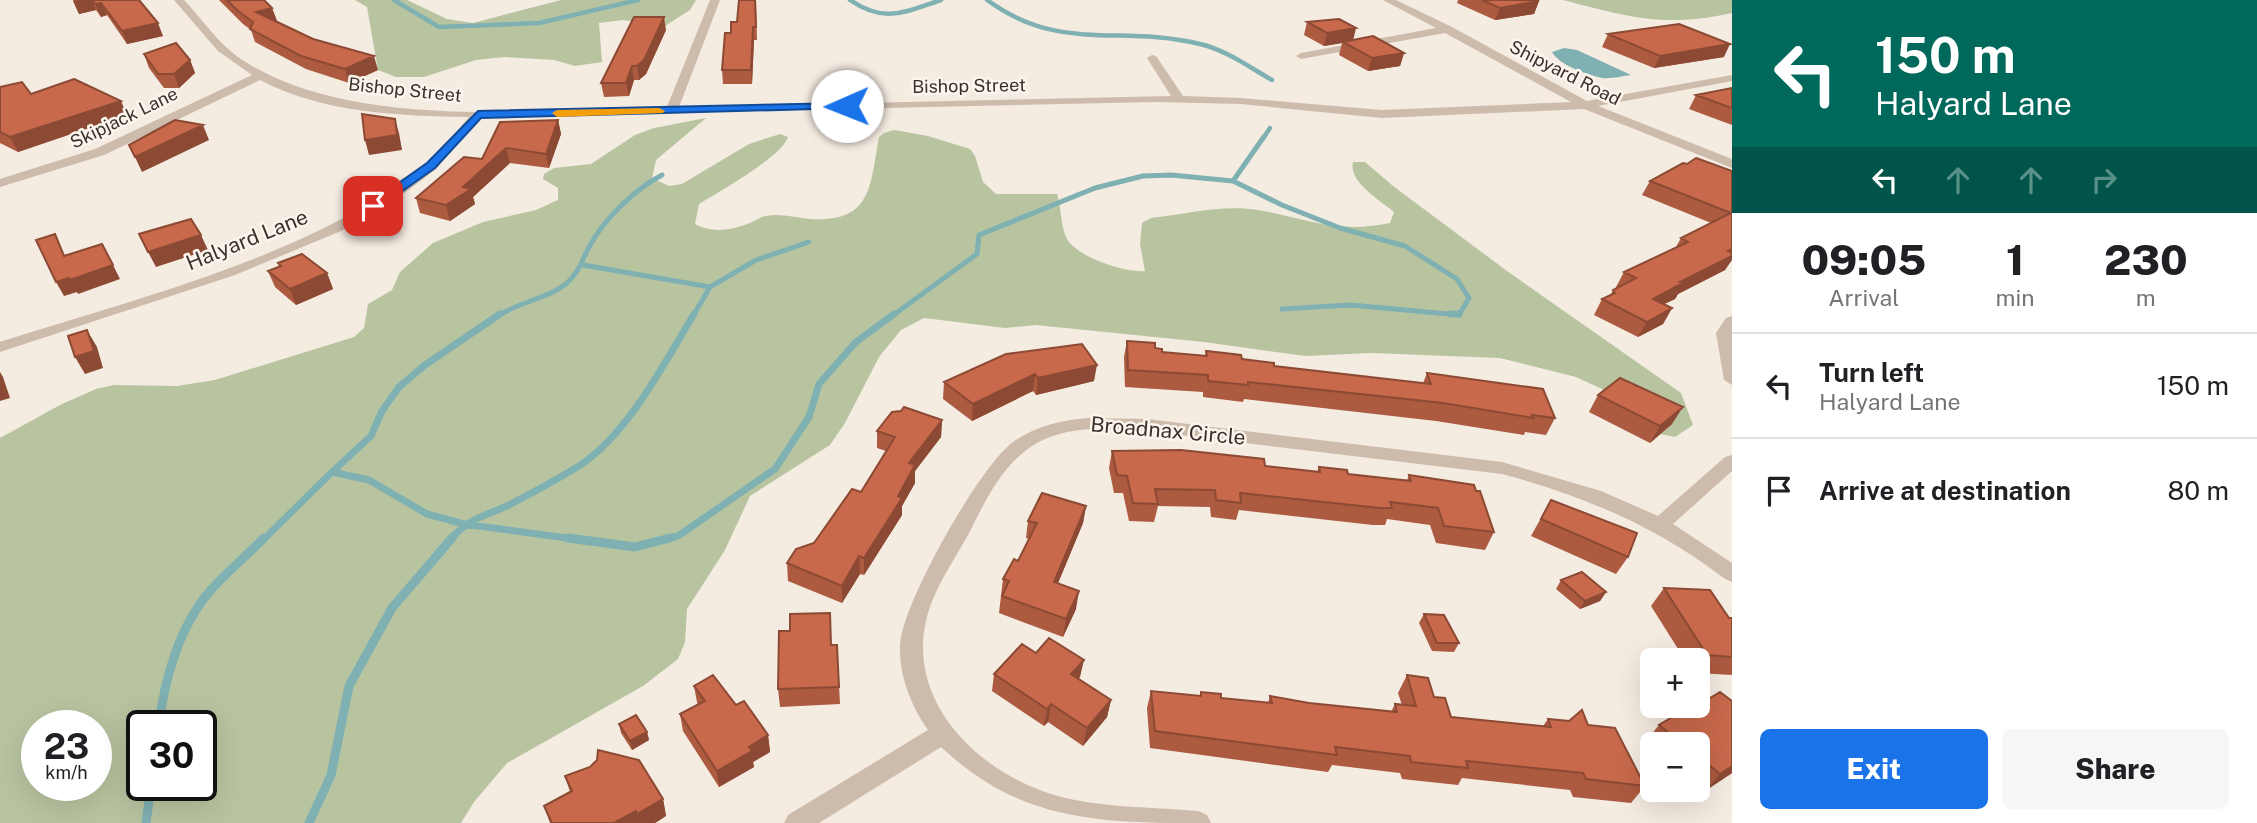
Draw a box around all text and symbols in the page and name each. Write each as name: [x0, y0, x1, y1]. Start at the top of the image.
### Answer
text: 150 m: [1875, 26, 2016, 84]
icon: left: [1760, 28, 1851, 119]
street label: Shipyard Road: [1506, 36, 1624, 110]
position arrow: [810, 69, 884, 143]
street label: Bishop Street: [347, 73, 463, 106]
street label: Bishop Street: [912, 74, 1026, 97]
street label: Skipjack Lane: [67, 82, 181, 153]
text: Halyard Lane: [1875, 85, 2072, 122]
icon: left: [1866, 161, 1904, 199]
icon: ahead: [1939, 161, 1977, 199]
icon: ahead: [2012, 161, 2050, 199]
icon: right: [2085, 161, 2123, 199]
pin: [343, 176, 403, 236]
icon: arrive: [354, 187, 392, 225]
street label: Halyard Lane: [182, 204, 311, 275]
text: 09:05: [1801, 235, 1926, 284]
text: 1: [2006, 235, 2024, 284]
text: 230: [2104, 235, 2188, 284]
text: Arrival: [1828, 284, 1899, 311]
text: min: [1996, 284, 2035, 311]
text: m: [2136, 284, 2156, 311]
text: Turn left: [1819, 357, 1924, 388]
icon: left: [1760, 367, 1798, 405]
text: 150 m: [2157, 370, 2229, 401]
text: Halyard Lane: [1819, 388, 1961, 415]
street label: Broadnax Circle: [1090, 411, 1247, 450]
icon: arrive: [1760, 472, 1798, 510]
text: Arrive at destination: [1819, 475, 2071, 506]
text: 80 m: [2168, 475, 2229, 506]
map controls: [1640, 648, 1710, 802]
button: +: [1640, 648, 1710, 718]
speed limit sign: 30: [126, 710, 217, 801]
text: 23: [44, 726, 89, 767]
button: Exit: [1760, 729, 1988, 809]
button: Share: [2002, 729, 2229, 809]
button: −: [1640, 732, 1710, 802]
text: km/h: [45, 762, 88, 783]

